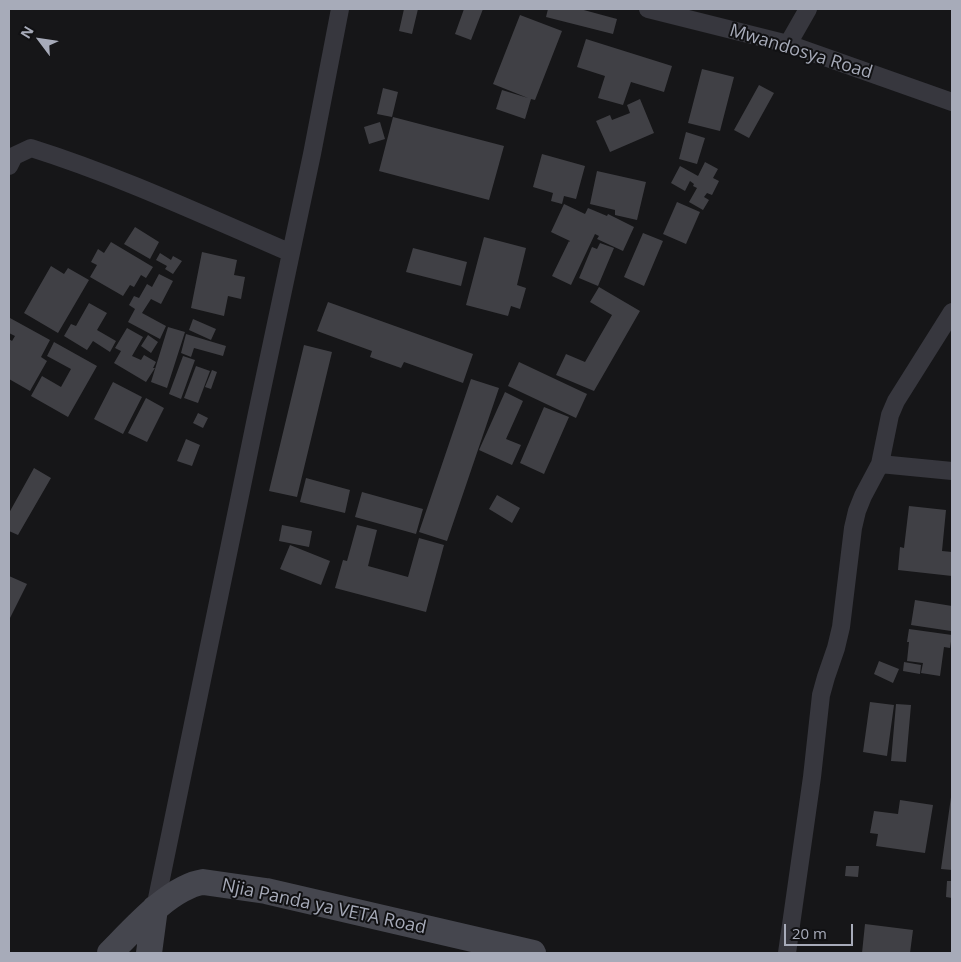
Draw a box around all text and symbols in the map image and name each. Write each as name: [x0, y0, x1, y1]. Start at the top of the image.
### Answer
north arrow: [15, 15, 65, 65]
street label: Mwandosya Road: [727, 20, 875, 84]
text: N: [16, 22, 38, 42]
street label: Njia Panda ya VETA Road: [220, 875, 428, 939]
scale bar: [786, 914, 855, 946]
text: 20 m: [792, 923, 827, 943]

